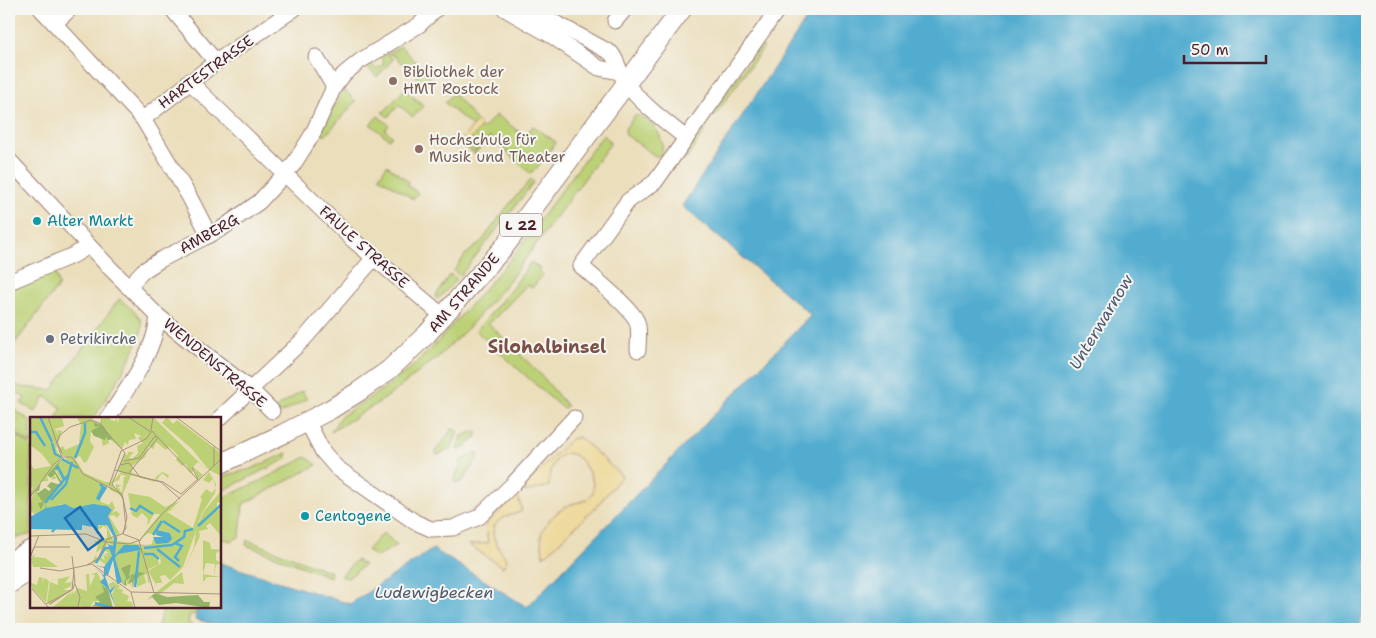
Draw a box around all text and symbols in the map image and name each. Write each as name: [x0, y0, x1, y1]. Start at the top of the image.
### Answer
street label: HARTESTRASSE: [154, 31, 258, 113]
scale bar: [1184, 32, 1266, 64]
text: 50 m: [1191, 40, 1229, 60]
place label: Bibliothek der HMT Rostock: [403, 62, 504, 99]
marker: Bibliothek der HMT Rostock: [387, 75, 399, 87]
place label: Hochschule für Musik und Theater: [429, 130, 566, 167]
marker: Hochschule für Musik und Theater: [413, 143, 425, 155]
street label: FAULE STRASSE: [315, 201, 413, 293]
street label: AMBERG: [176, 210, 242, 258]
place label: Alter Markt: [47, 211, 134, 231]
road number: L 22: [500, 214, 542, 236]
marker: Alter Markt: [31, 215, 43, 227]
street label: AM STRANDE: [424, 249, 504, 337]
water label: Unterwarnow: [1064, 270, 1138, 373]
street label: WENDENSTRASSE: [159, 314, 271, 412]
place label: Petrikirche: [60, 329, 137, 349]
marker: Petrikirche: [44, 333, 56, 345]
district label: Silohalbinsel: [488, 335, 606, 359]
inset map: [30, 417, 221, 608]
place label: Centogene: [315, 506, 392, 526]
marker: Centogene: [299, 510, 311, 522]
water label: Ludewigbecken: [375, 582, 493, 603]

